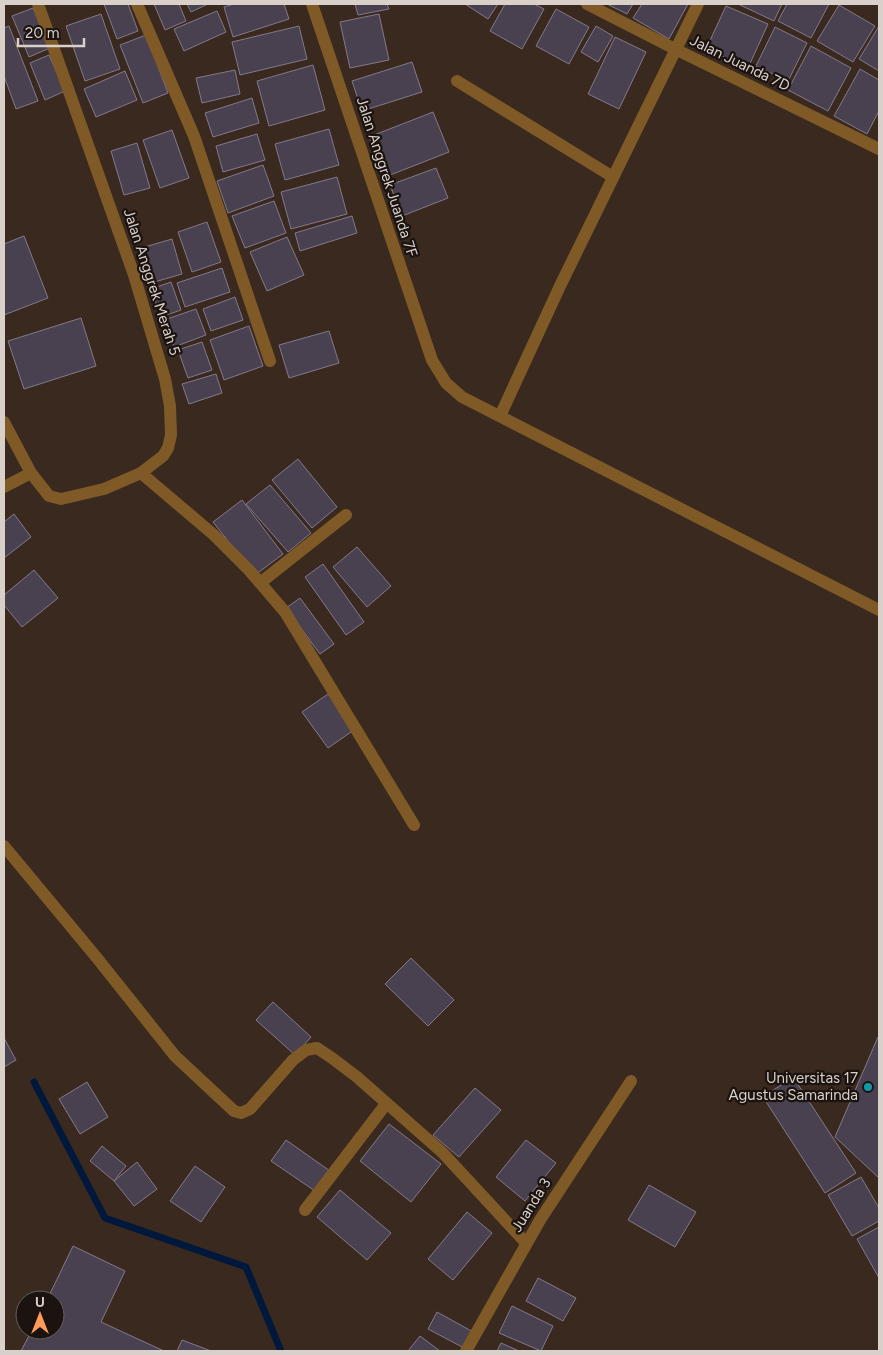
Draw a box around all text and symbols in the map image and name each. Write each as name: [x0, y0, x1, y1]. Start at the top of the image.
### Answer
scale bar: [18, 15, 84, 47]
text: 20 m: [25, 24, 59, 42]
street label: Jalan Juanda 7D: [687, 31, 793, 95]
street label: Jalan Anggrek Juanda 7F: [353, 95, 421, 259]
street label: Jalan Anggrek Merah 5: [120, 206, 184, 358]
place label: Universitas 17 Agustus Samarinda: [728, 1069, 858, 1104]
marker: Universitas 17 Agustus Samarinda: [862, 1081, 874, 1093]
street label: Juanda 3: [507, 1175, 555, 1235]
north arrow: [15, 1290, 65, 1340]
text: U: [35, 1294, 45, 1311]

